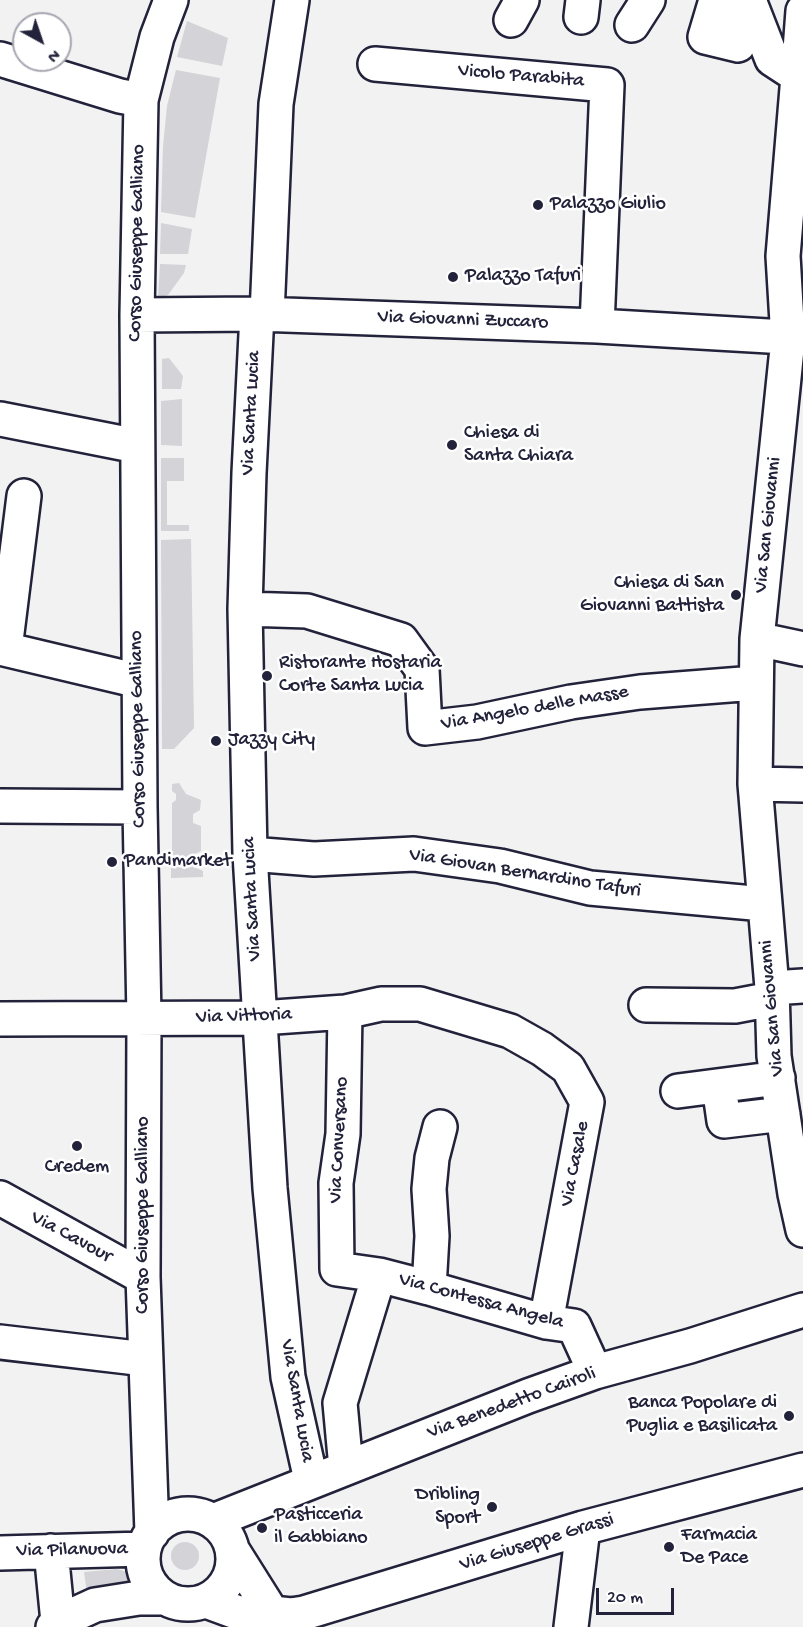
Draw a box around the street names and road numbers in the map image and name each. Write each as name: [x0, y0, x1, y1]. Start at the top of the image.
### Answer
street label: Vicolo Parabita: [457, 60, 585, 94]
street label: Corso Giuseppe Galliano: [124, 144, 152, 342]
street label: Via Giovanni Zuccaro: [377, 306, 549, 336]
street label: Via Santa Lucia: [237, 350, 267, 476]
street label: Via San Giovanni: [750, 456, 788, 594]
street label: Corso Giuseppe Galliano: [125, 630, 153, 828]
street label: Via Angelo delle Masse: [439, 681, 631, 737]
street label: Via Santa Lucia: [238, 836, 268, 962]
street label: Via Giovan Bernardino Tafuri: [407, 844, 643, 904]
street label: Via San Giovanni: [755, 939, 791, 1077]
street label: Via Vittoria: [196, 1003, 292, 1031]
street label: Via Conversano: [325, 1076, 355, 1204]
street label: Corso Giuseppe Galliano: [132, 1116, 156, 1314]
street label: Via Casale: [556, 1119, 596, 1209]
street label: Via Cavour: [26, 1207, 116, 1269]
street label: Via Contessa Angela: [396, 1268, 566, 1336]
street label: Via Santa Lucia: [273, 1338, 319, 1464]
street label: Via Benedetto Cairoli: [424, 1362, 600, 1446]
street label: Via Giuseppe Grassi: [457, 1508, 617, 1578]
street label: Via Pilanuova: [16, 1538, 128, 1564]

